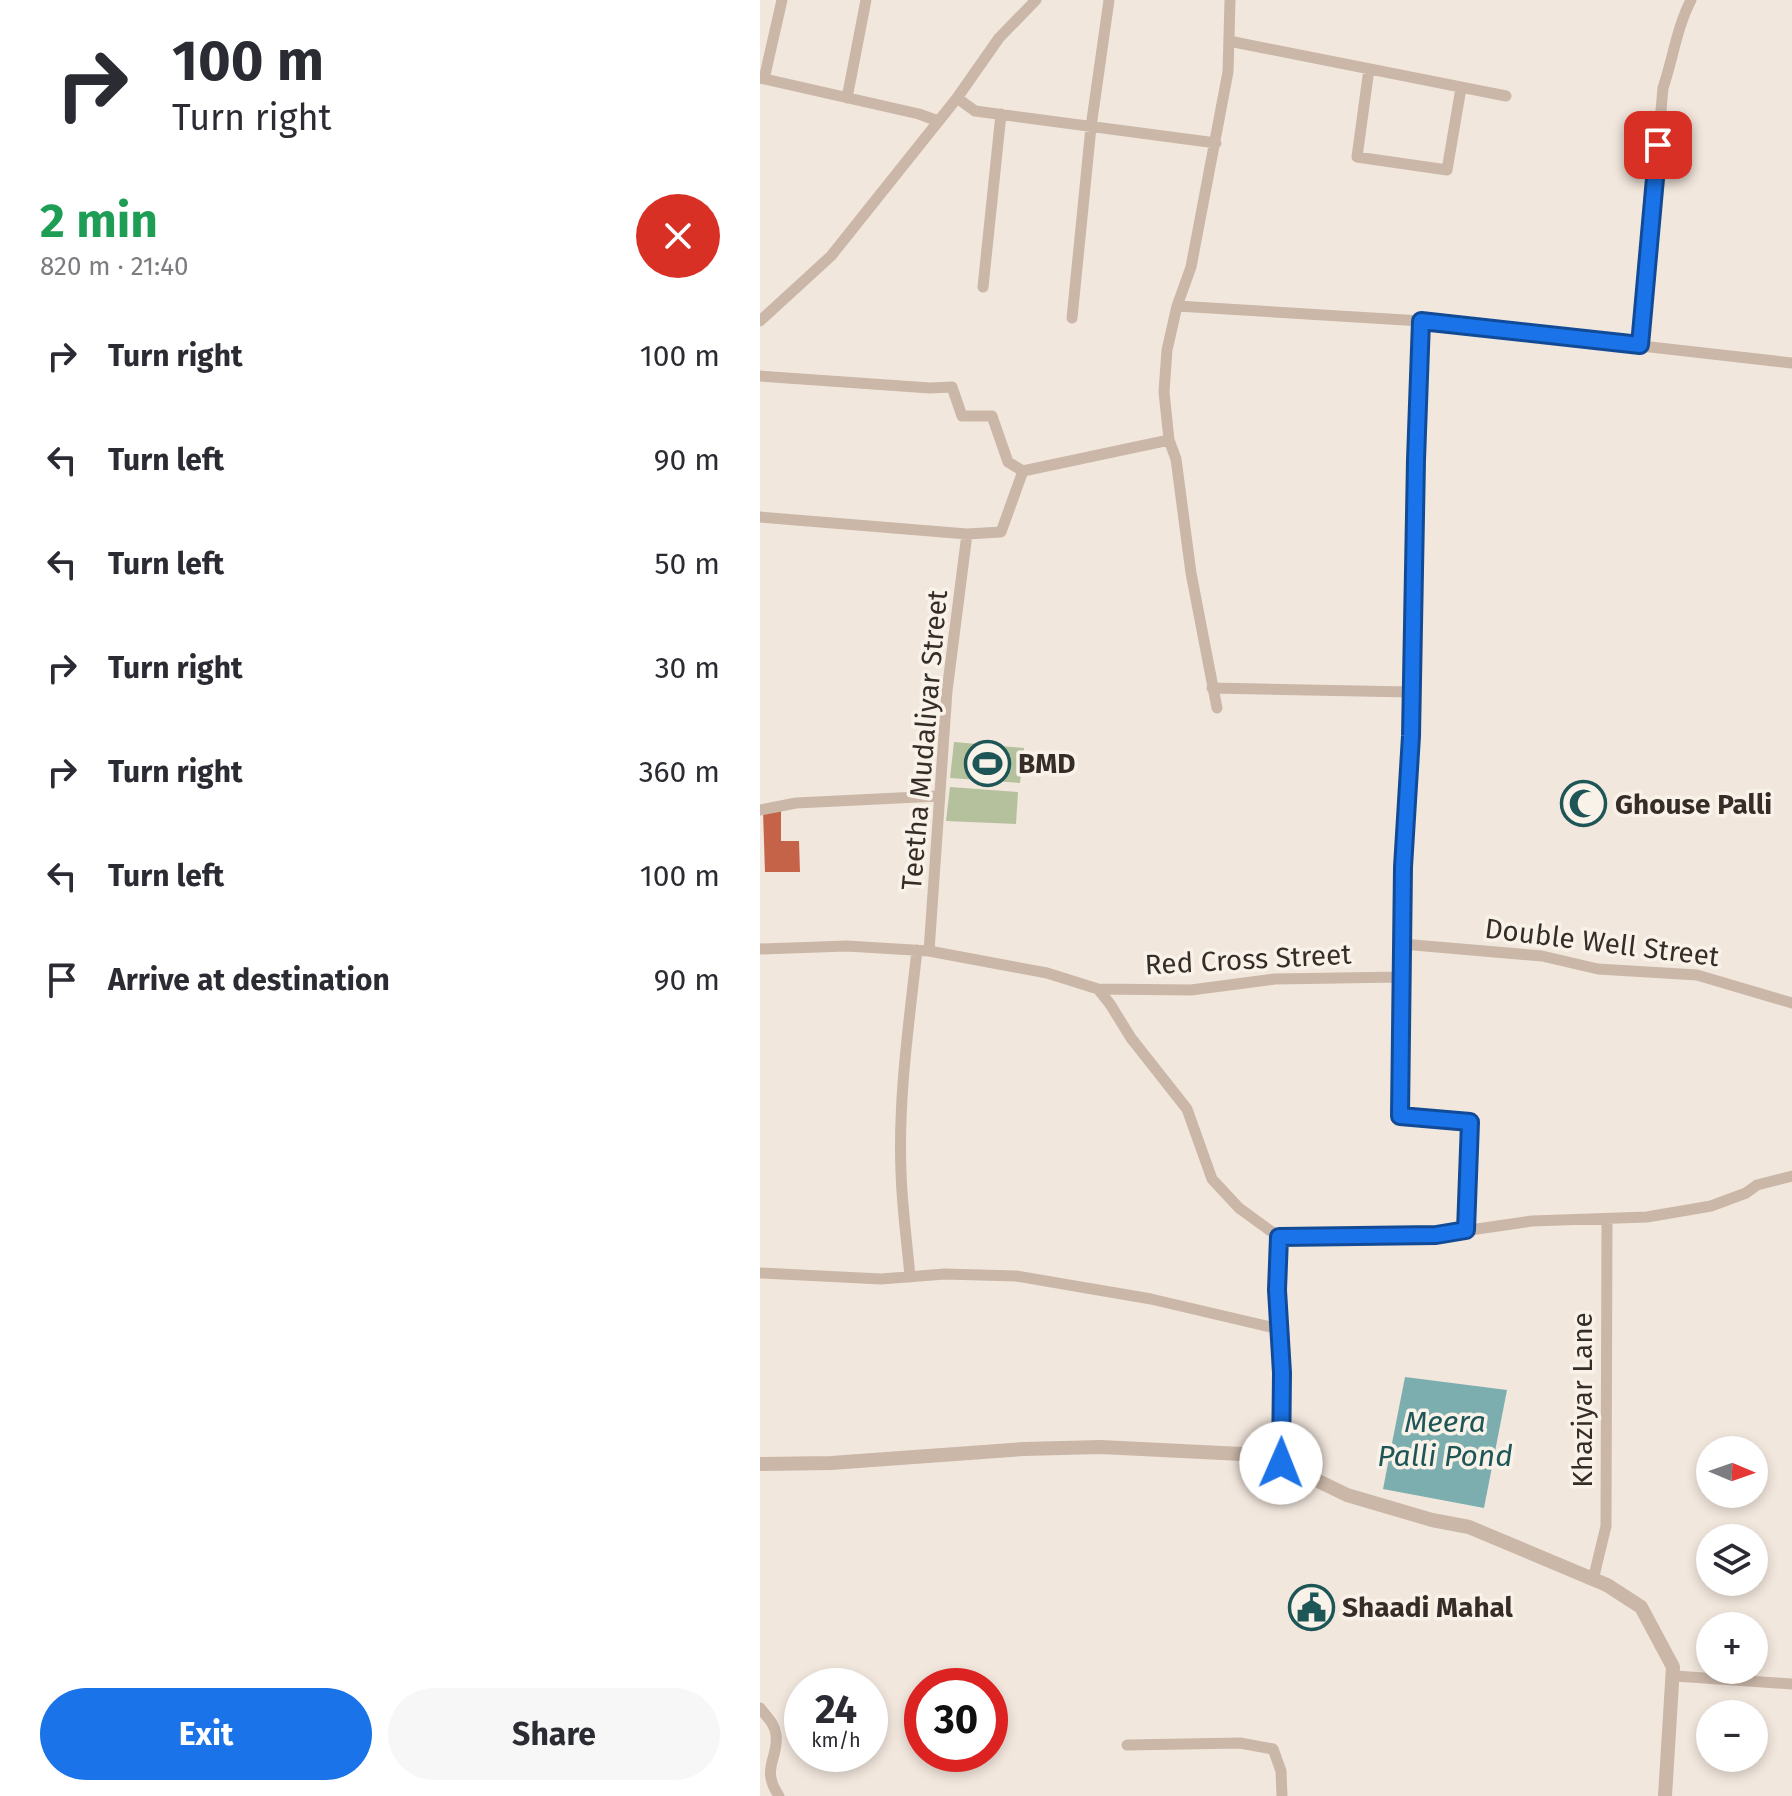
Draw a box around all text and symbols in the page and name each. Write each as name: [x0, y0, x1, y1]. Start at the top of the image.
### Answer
text: 100 m: [172, 28, 324, 95]
icon: right: [40, 32, 144, 136]
text: Turn right: [172, 96, 332, 140]
pin: [1624, 111, 1692, 179]
icon: arrive: [1636, 123, 1680, 167]
text: 2 min: [40, 192, 158, 250]
button: close: [636, 194, 720, 278]
text: 820 m · 21:40: [40, 251, 189, 282]
icon: right: [40, 334, 84, 378]
text: Turn right: [108, 338, 243, 374]
text: 100 m: [640, 338, 720, 374]
icon: left: [40, 438, 84, 482]
text: Turn left: [108, 442, 224, 478]
text: 90 m: [654, 442, 720, 478]
icon: left: [40, 542, 84, 586]
text: Turn left: [108, 546, 224, 582]
text: 50 m: [655, 546, 720, 582]
street label: Teetha Mudaliyar Street: [895, 588, 954, 892]
icon: right: [40, 646, 84, 690]
text: Turn right: [108, 650, 243, 686]
text: 30 m: [655, 650, 720, 686]
sports icon: BMD: [963, 739, 1011, 787]
place label: BMD: [1018, 747, 1076, 780]
icon: right: [40, 750, 84, 794]
text: Turn right: [108, 754, 243, 790]
text: 360 m: [639, 754, 720, 790]
mosque icon: Ghouse Palli: [1560, 780, 1608, 828]
place label: Ghouse Palli: [1615, 788, 1772, 821]
icon: left: [40, 854, 84, 898]
text: Turn left: [108, 858, 224, 894]
text: 100 m: [640, 858, 720, 894]
street label: Double Well Street: [1483, 912, 1722, 973]
street label: Red Cross Street: [1144, 938, 1353, 981]
icon: arrive: [40, 958, 84, 1002]
text: Arrive at destination: [108, 962, 390, 998]
text: 90 m: [654, 962, 720, 998]
street label: Khaziyar Lane: [1566, 1312, 1599, 1488]
water label: Meera Palli Pond: [1377, 1404, 1513, 1474]
position arrow: [1239, 1421, 1323, 1505]
north arrow: [1696, 1436, 1768, 1508]
map controls: [1696, 1436, 1768, 1772]
button: layers: [1696, 1524, 1768, 1596]
public building icon: Shaadi Mahal: [1287, 1583, 1335, 1631]
place label: Shaadi Mahal: [1342, 1591, 1514, 1624]
button: +: [1696, 1612, 1768, 1684]
speed limit sign: 30: [904, 1668, 1008, 1772]
text: 24: [815, 1686, 857, 1734]
button: Exit: [40, 1688, 372, 1780]
button: Share: [388, 1688, 720, 1780]
button: −: [1696, 1700, 1768, 1772]
text: km/h: [811, 1728, 861, 1752]

